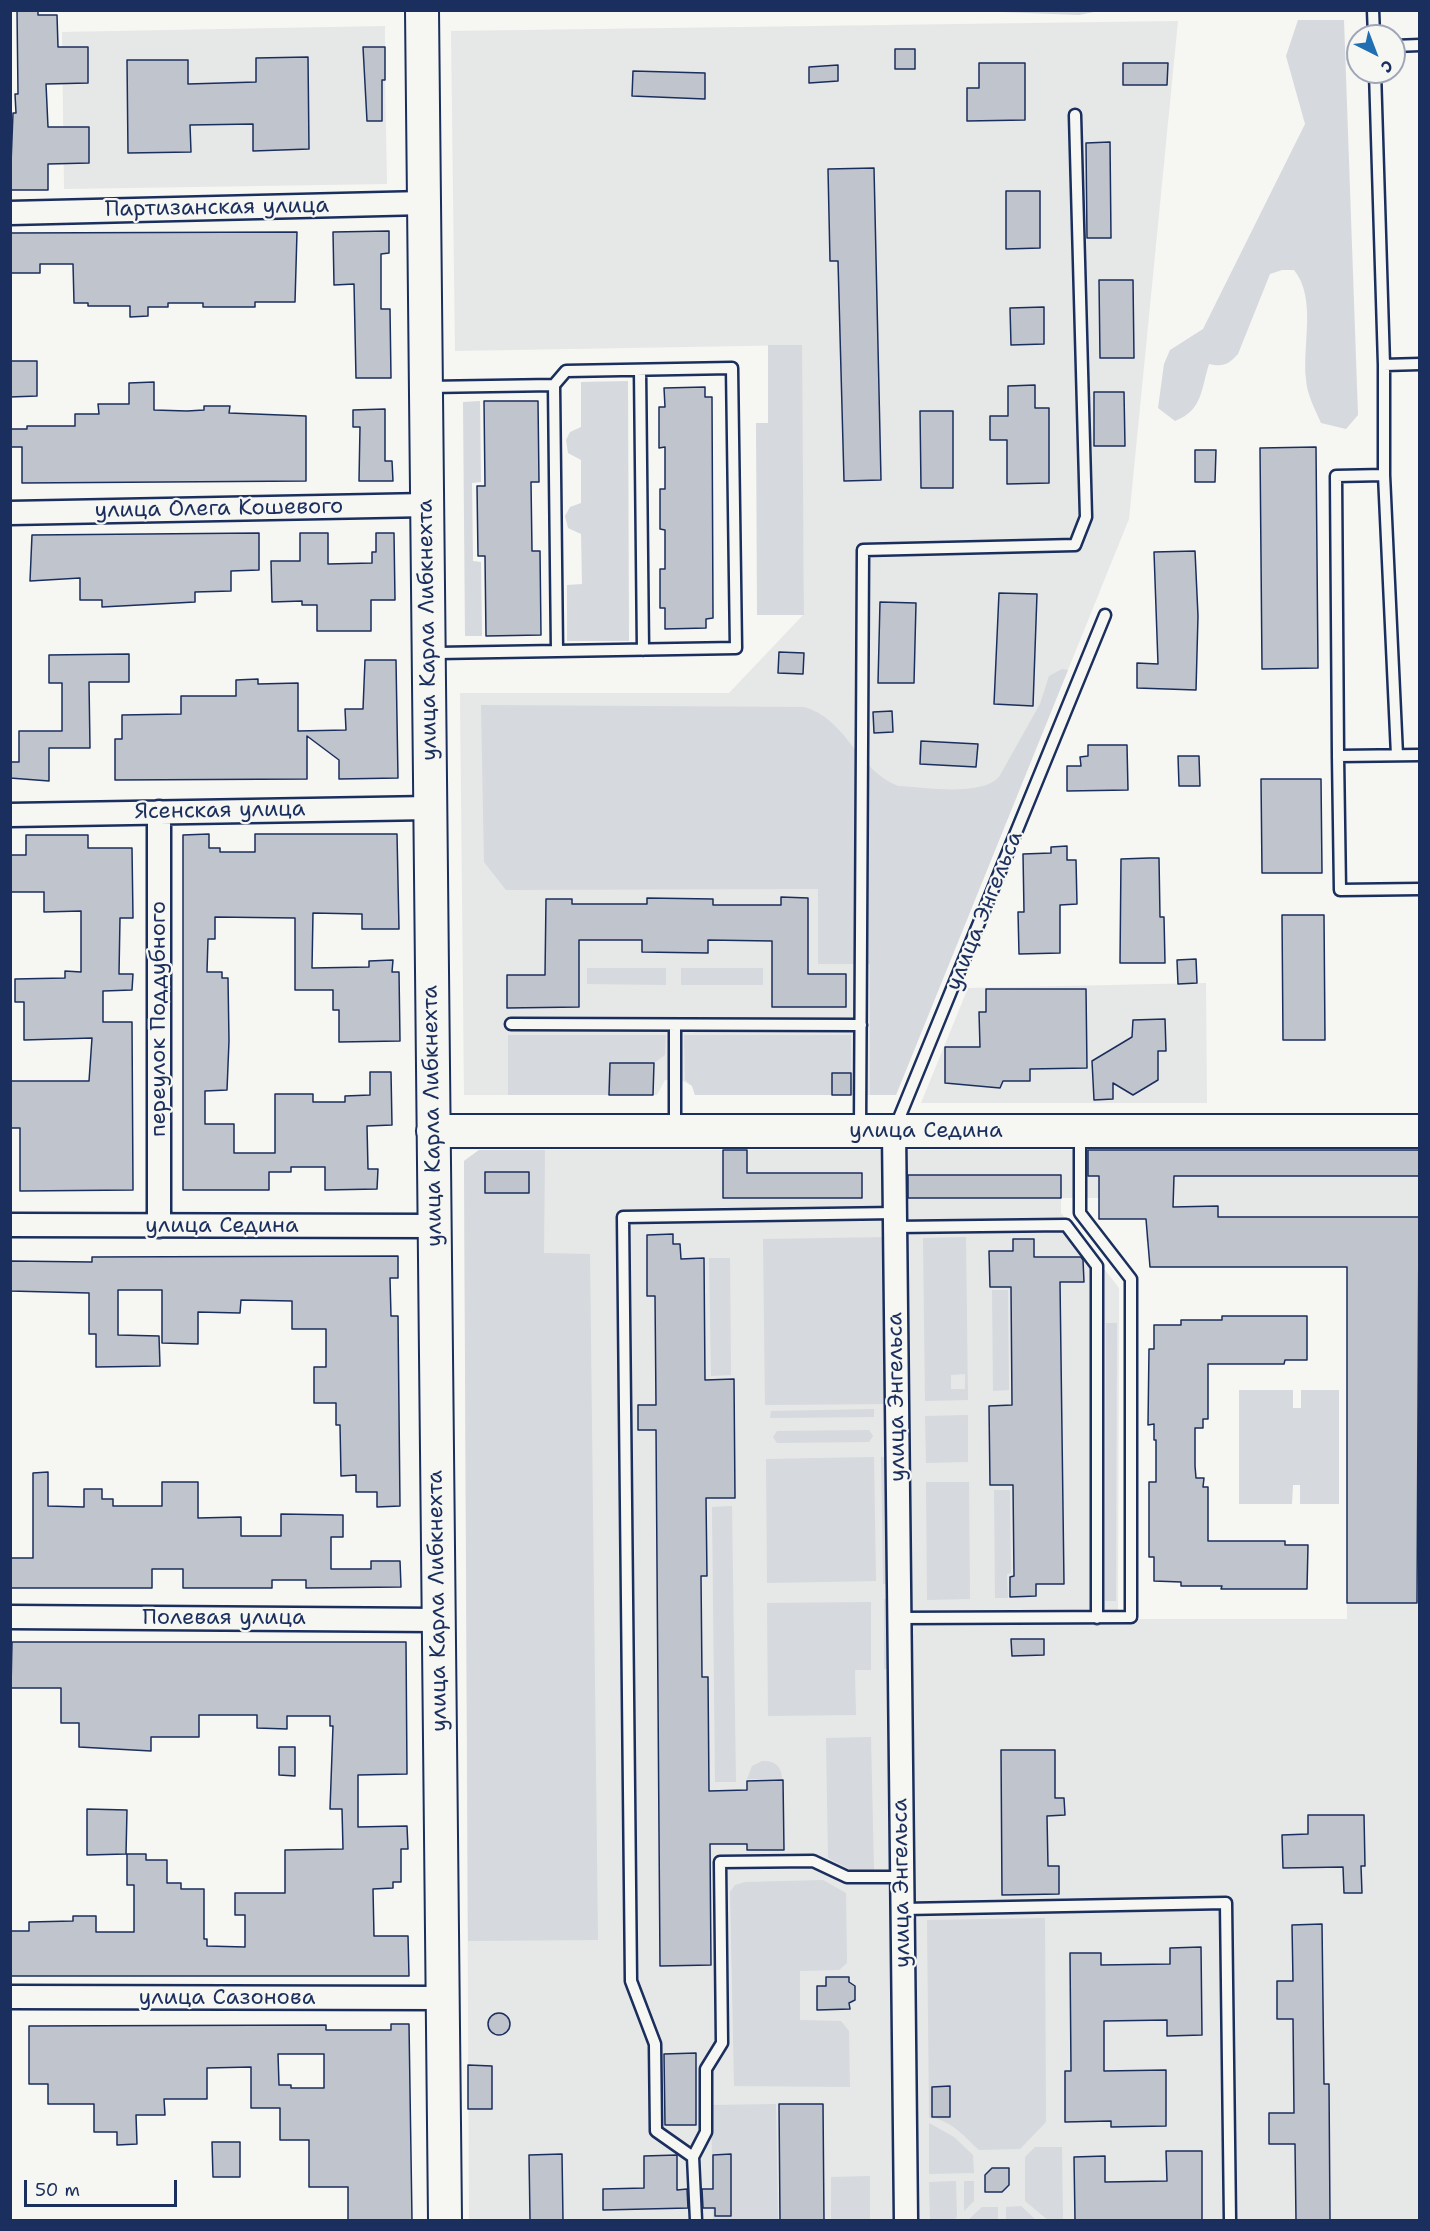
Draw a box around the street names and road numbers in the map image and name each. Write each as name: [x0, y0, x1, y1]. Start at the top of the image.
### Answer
street label: Партизанская улица: [105, 193, 329, 223]
street label: улица Олега Кошевого: [94, 494, 344, 524]
street label: улица Карла Либкнехта: [413, 499, 443, 761]
street label: Ясенская улица: [134, 796, 306, 826]
street label: улица Энгельса: [941, 827, 1029, 995]
street label: переулок Поддубного: [146, 901, 172, 1137]
street label: улица Карла Либкнехта: [418, 985, 448, 1247]
street label: улица Седина: [849, 1118, 1003, 1144]
street label: улица Седина: [145, 1213, 299, 1239]
street label: улица Энгельса: [882, 1312, 912, 1482]
street label: улица Карла Либкнехта: [423, 1470, 453, 1732]
street label: Полевая улица: [142, 1605, 306, 1631]
street label: улица Энгельса: [887, 1798, 917, 1968]
street label: улица Сазонова: [139, 1985, 315, 2011]

